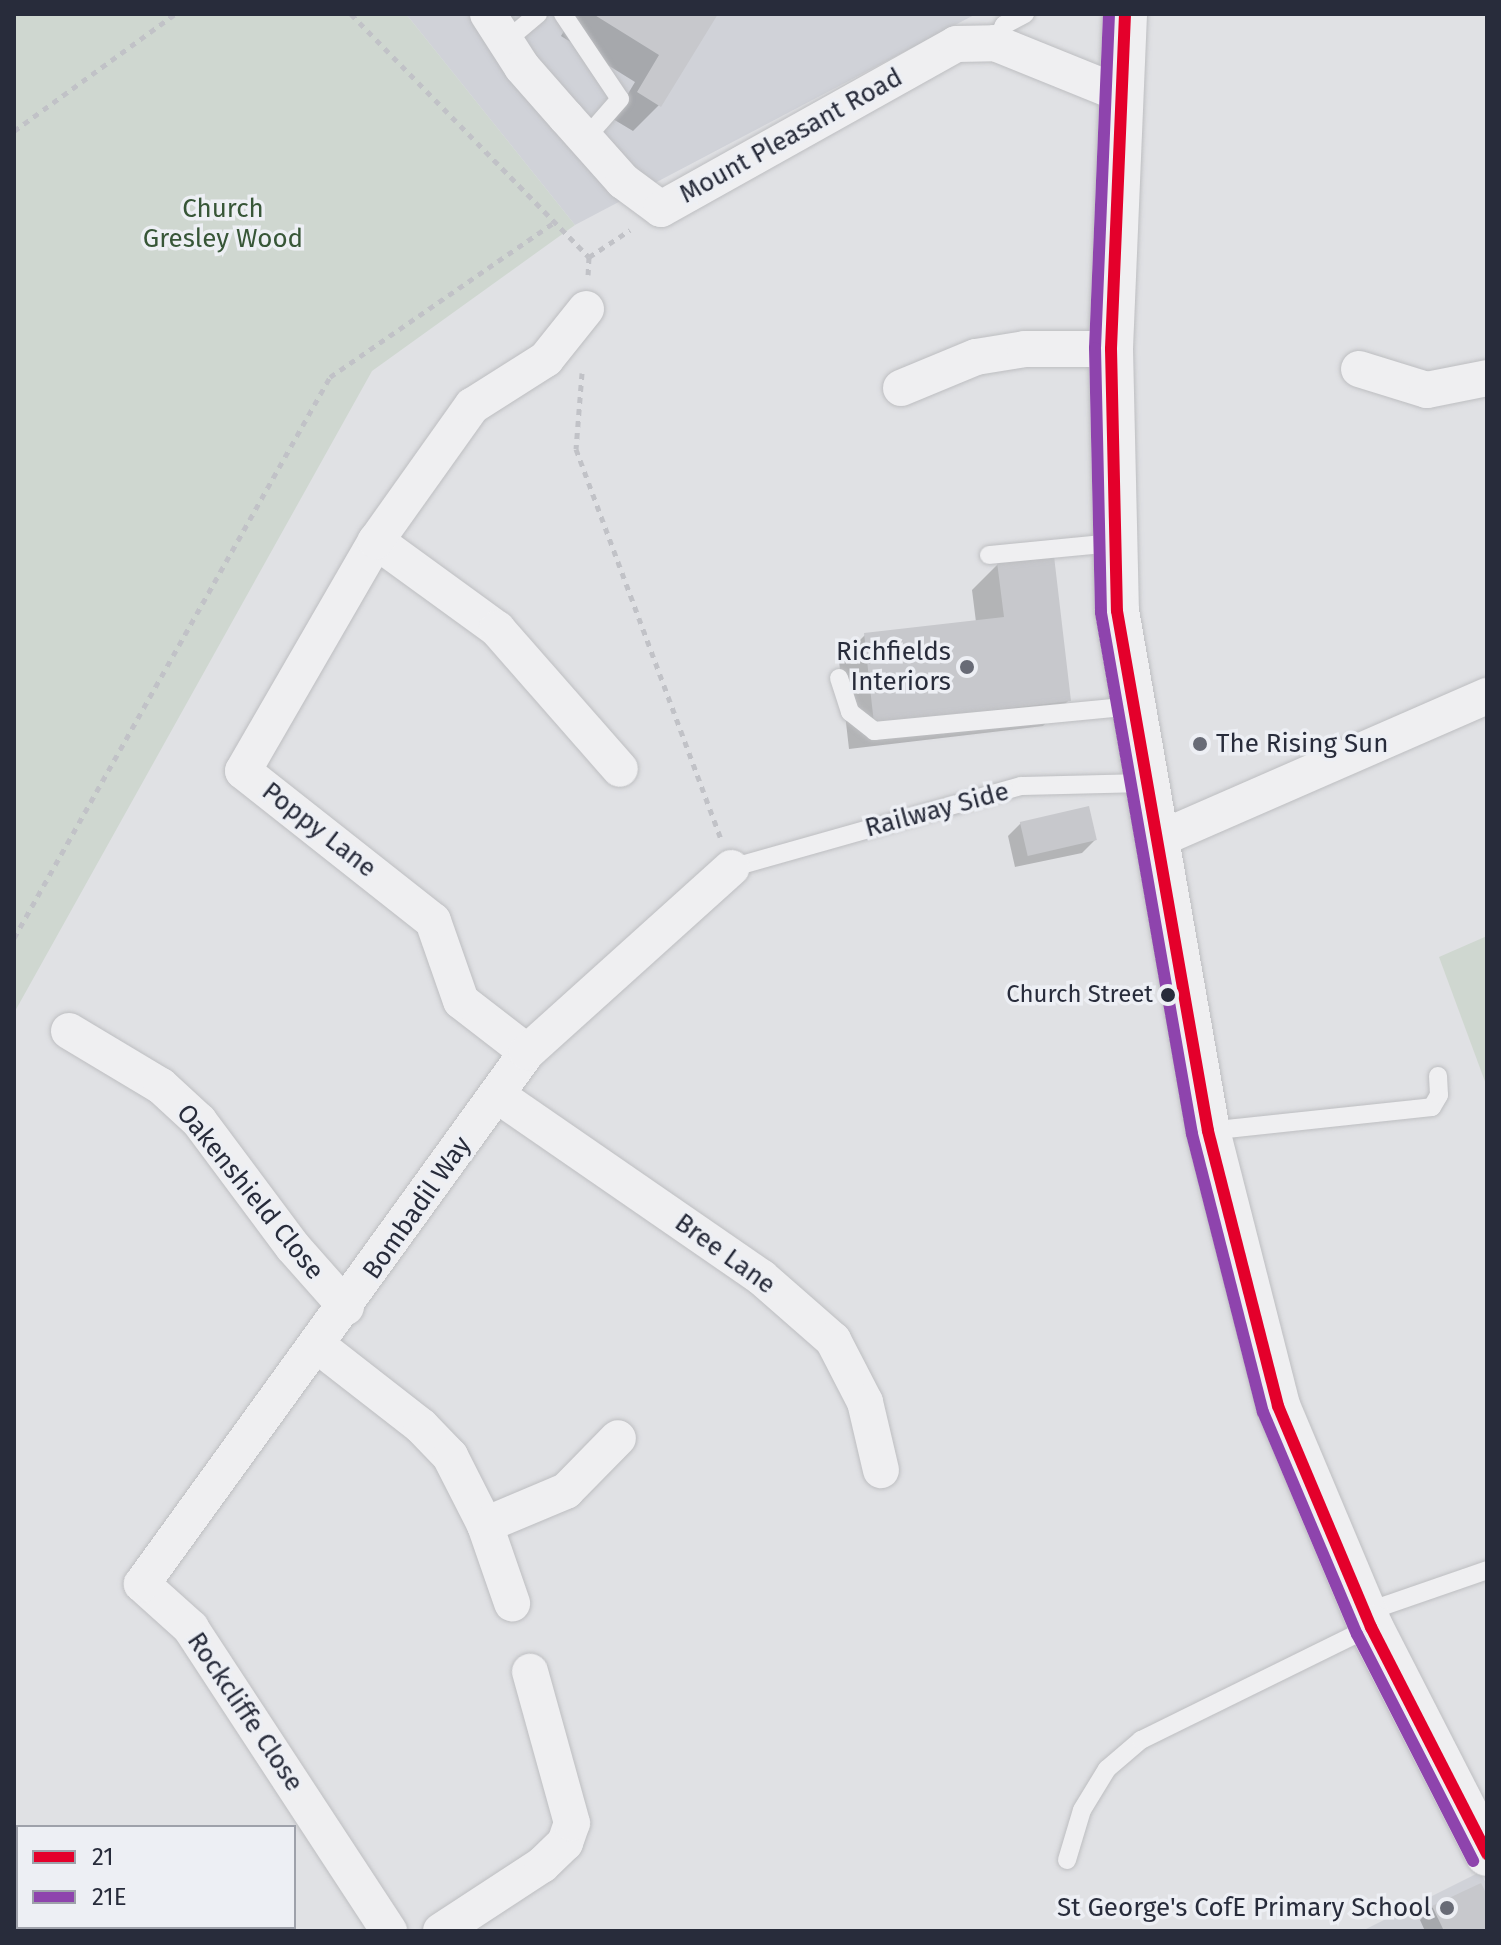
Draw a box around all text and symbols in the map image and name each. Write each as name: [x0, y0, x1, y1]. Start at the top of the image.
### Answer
street label: Mount Pleasant Road: [674, 62, 908, 210]
park label: Church Gresley Wood: [143, 193, 303, 254]
place label: Richfields Interiors: [836, 636, 951, 698]
marker: Richfields Interiors: [958, 658, 976, 676]
place label: The Rising Sun: [1216, 728, 1388, 760]
marker: The Rising Sun: [1191, 735, 1209, 753]
street label: Poppy Lane: [256, 776, 382, 884]
street label: Railway Side: [862, 776, 1012, 844]
place label: Church Street: [1006, 981, 1153, 1009]
marker: Church Street: [1160, 987, 1176, 1003]
street label: Oakenshield Close: [170, 1098, 330, 1286]
street label: Bombadil Way: [356, 1131, 478, 1285]
street label: Bree Lane: [669, 1207, 781, 1301]
street label: Rockcliffe Close: [180, 1627, 310, 1797]
legend: [16, 1825, 296, 1929]
text: 21: [92, 1843, 114, 1871]
text: 21E: [92, 1883, 127, 1911]
place label: St George's CofE Primary School: [1057, 1892, 1431, 1924]
marker: St George's CofE Primary School: [1438, 1899, 1456, 1917]

